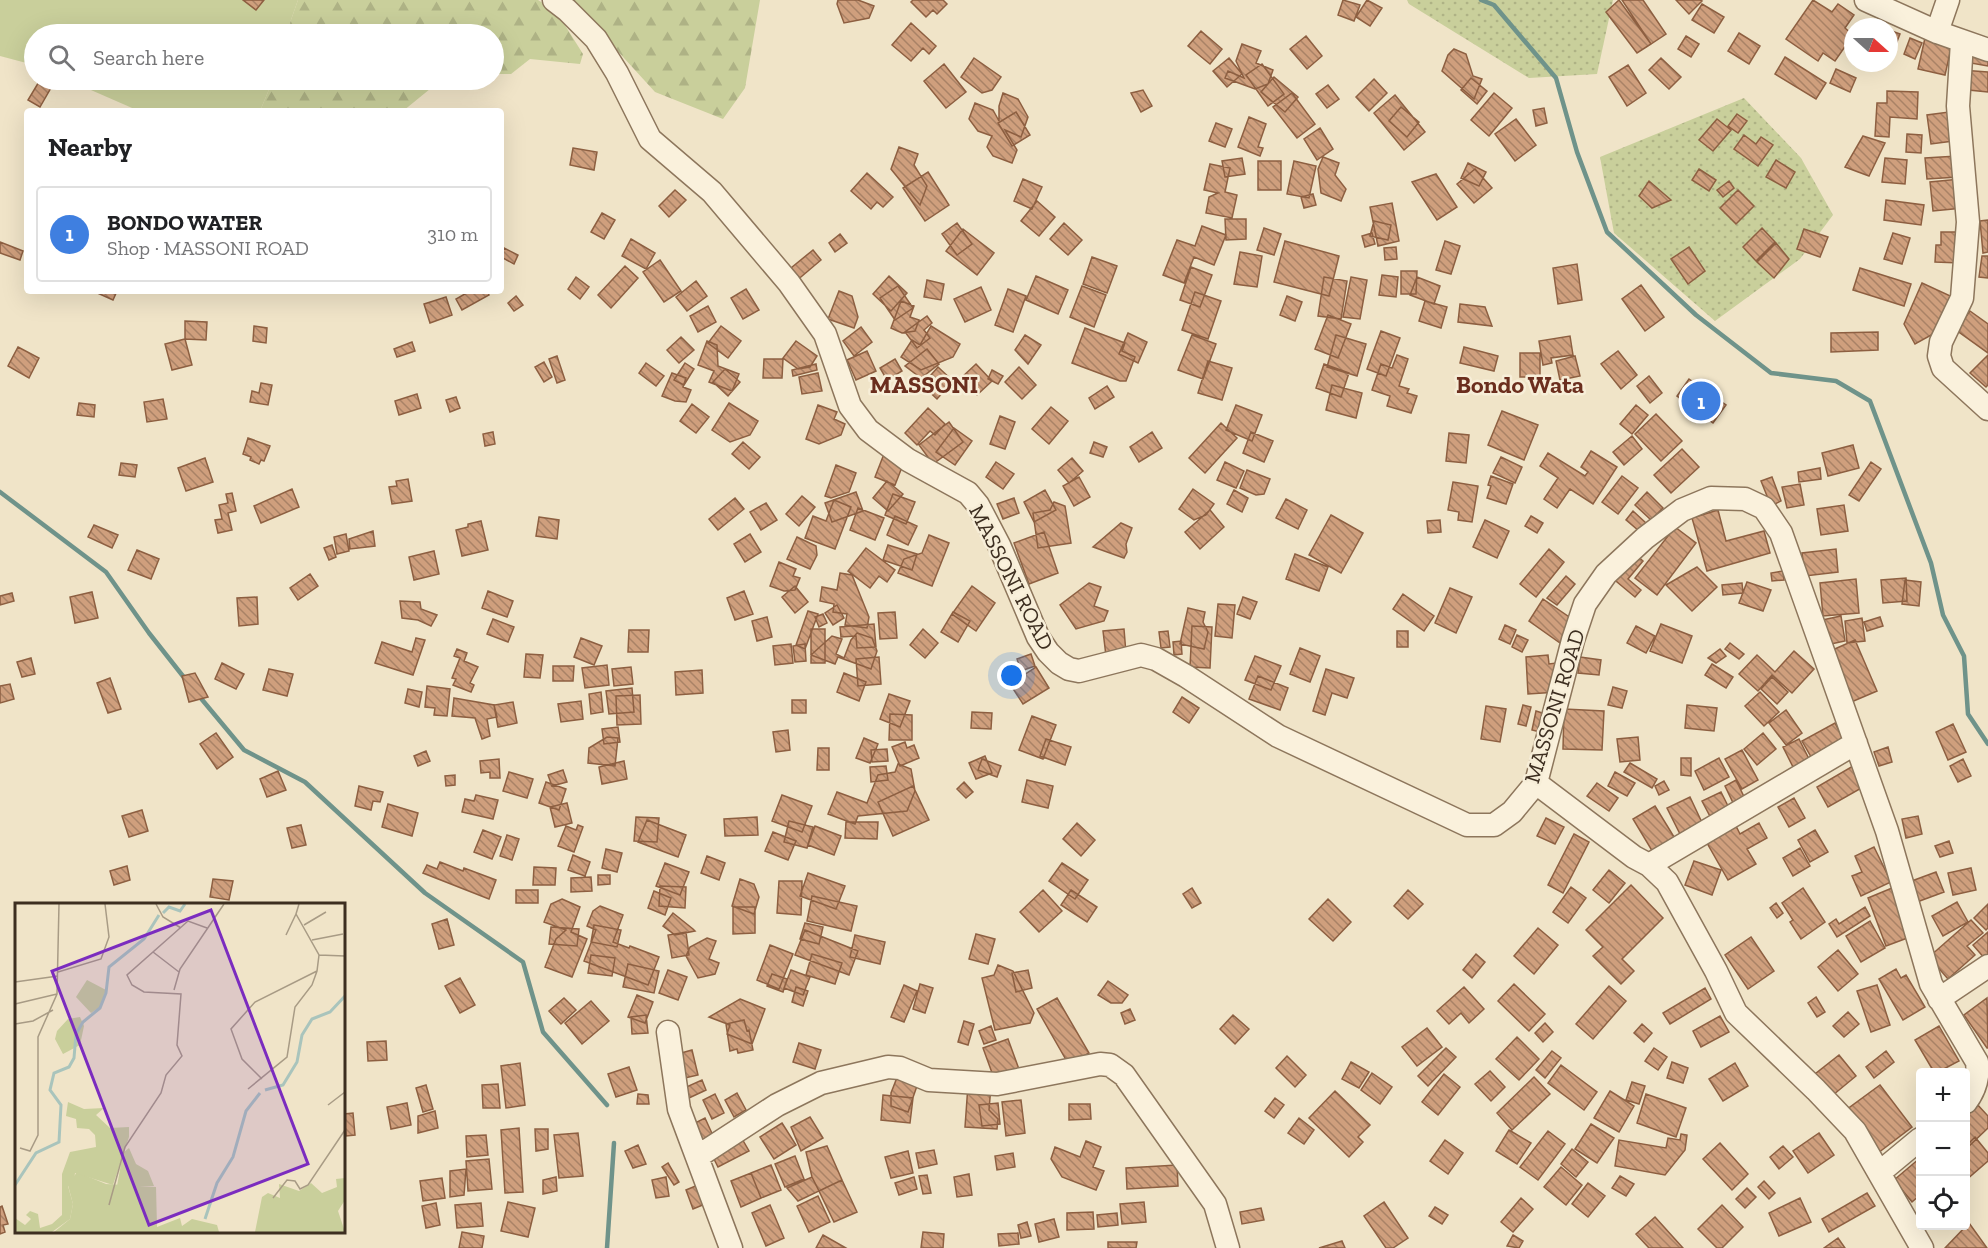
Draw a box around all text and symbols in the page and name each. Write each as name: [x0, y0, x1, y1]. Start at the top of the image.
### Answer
north arrow: [1844, 18, 1898, 72]
search box: [24, 24, 504, 90]
icon: search: [45, 41, 78, 74]
text: Search here: [93, 44, 204, 71]
text: Nearby: [48, 131, 132, 163]
text: BONDO WATER: [107, 209, 262, 236]
text: 1: [65, 222, 74, 246]
text: 310 m: [427, 222, 478, 246]
text: Shop · MASSONI ROAD: [107, 236, 309, 260]
district label: MASSONI: [870, 370, 978, 399]
district label: Bondo Wata: [1456, 370, 1584, 399]
pin: 1: [1682, 378, 1720, 424]
street label: MASSONI ROAD: [963, 500, 1060, 655]
street label: MASSONI ROAD: [1518, 626, 1591, 786]
your location: [997, 661, 1026, 690]
inset map: [15, 903, 345, 1233]
map controls: [1916, 1068, 1970, 1230]
button: +: [1916, 1068, 1970, 1122]
button: −: [1916, 1122, 1970, 1176]
button: locate: [1916, 1176, 1970, 1230]

